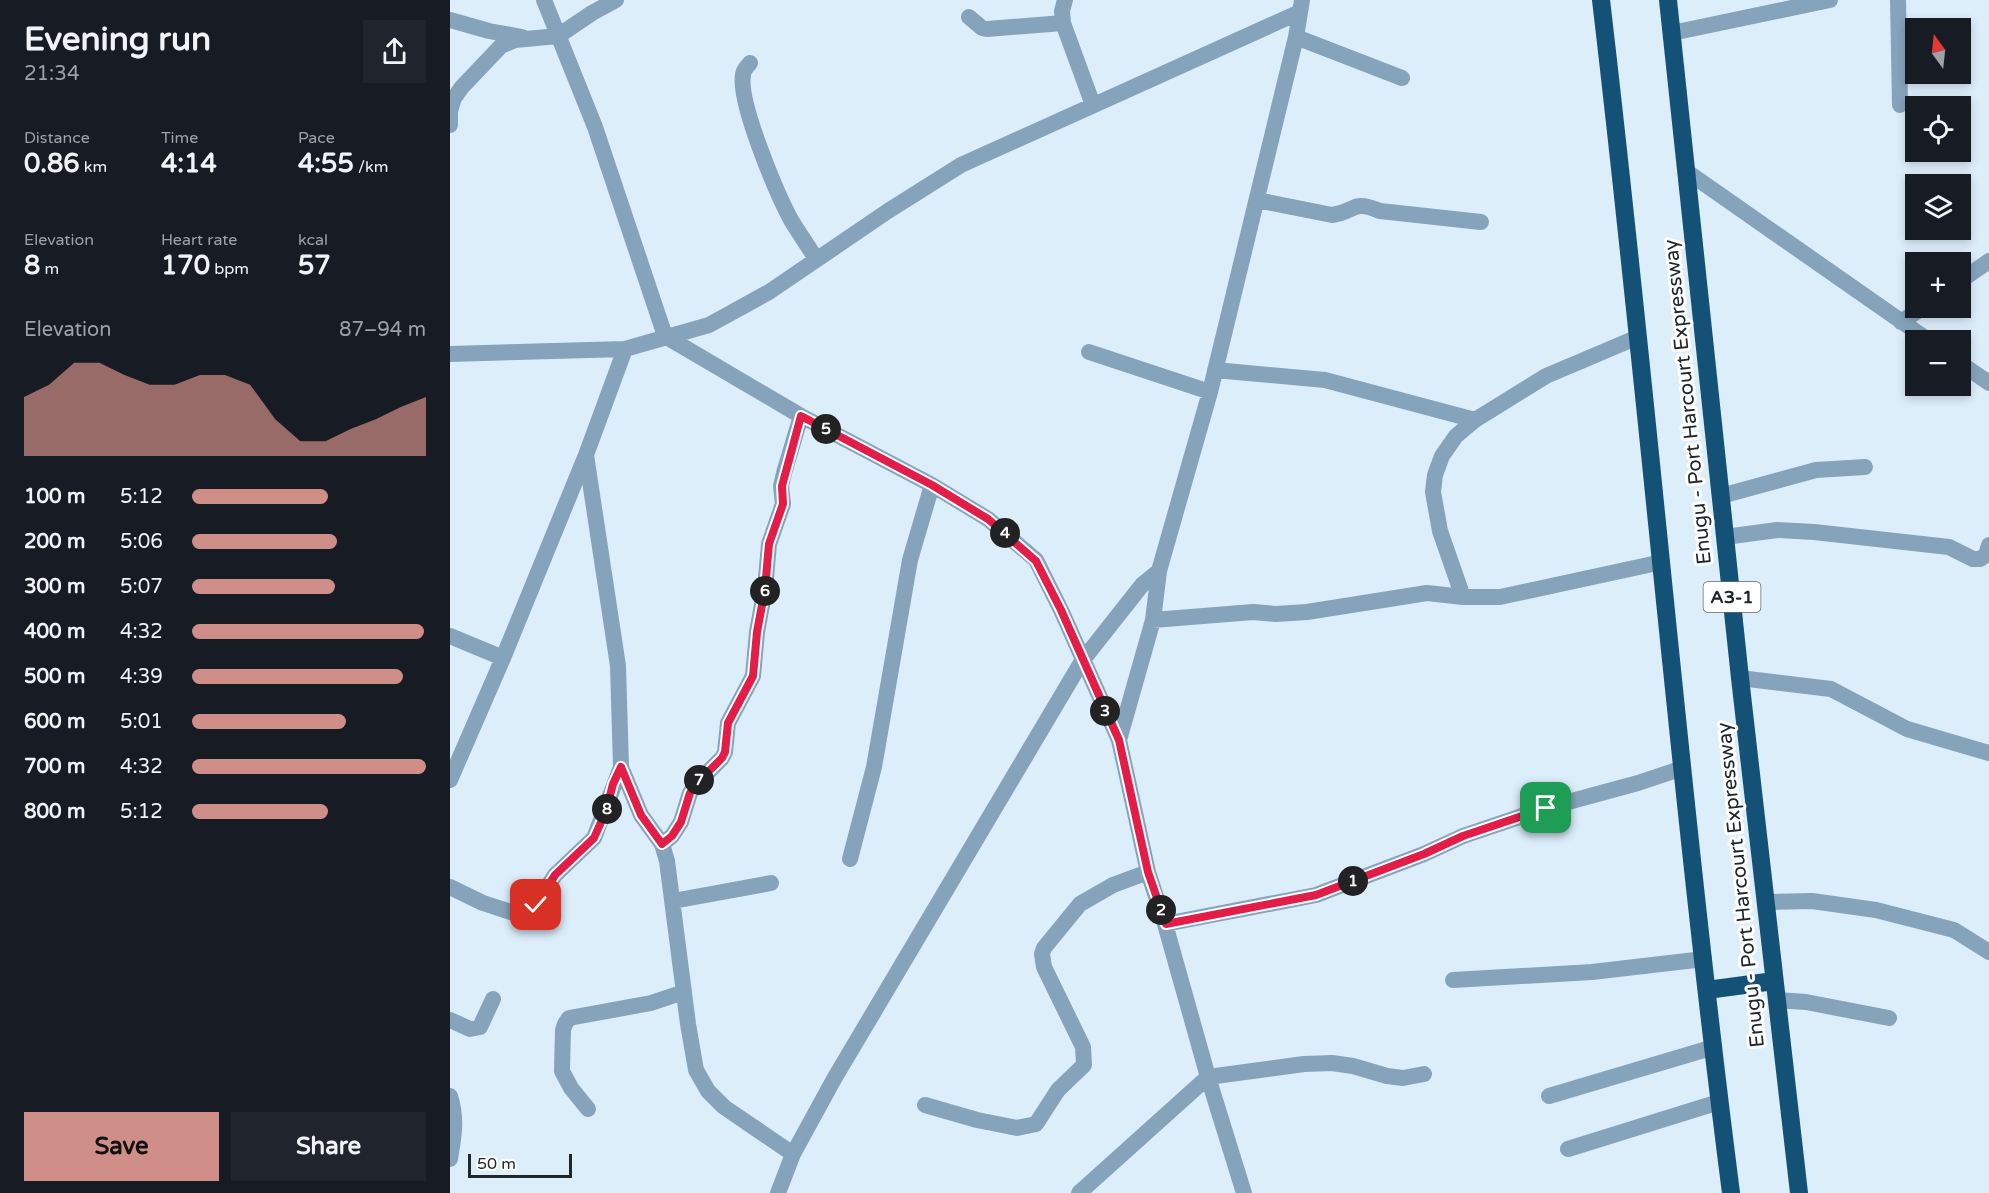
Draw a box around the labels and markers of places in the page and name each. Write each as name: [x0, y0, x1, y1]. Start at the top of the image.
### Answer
pin: 5: [811, 414, 841, 444]
pin: 4: [990, 518, 1020, 548]
pin: 6: [750, 576, 780, 606]
pin: 3: [1090, 696, 1120, 726]
pin: 7: [684, 765, 714, 795]
pin: [1520, 782, 1571, 833]
pin: 8: [592, 794, 622, 824]
pin: 1: [1338, 866, 1368, 896]
pin: [510, 879, 561, 930]
pin: 2: [1146, 895, 1176, 925]

